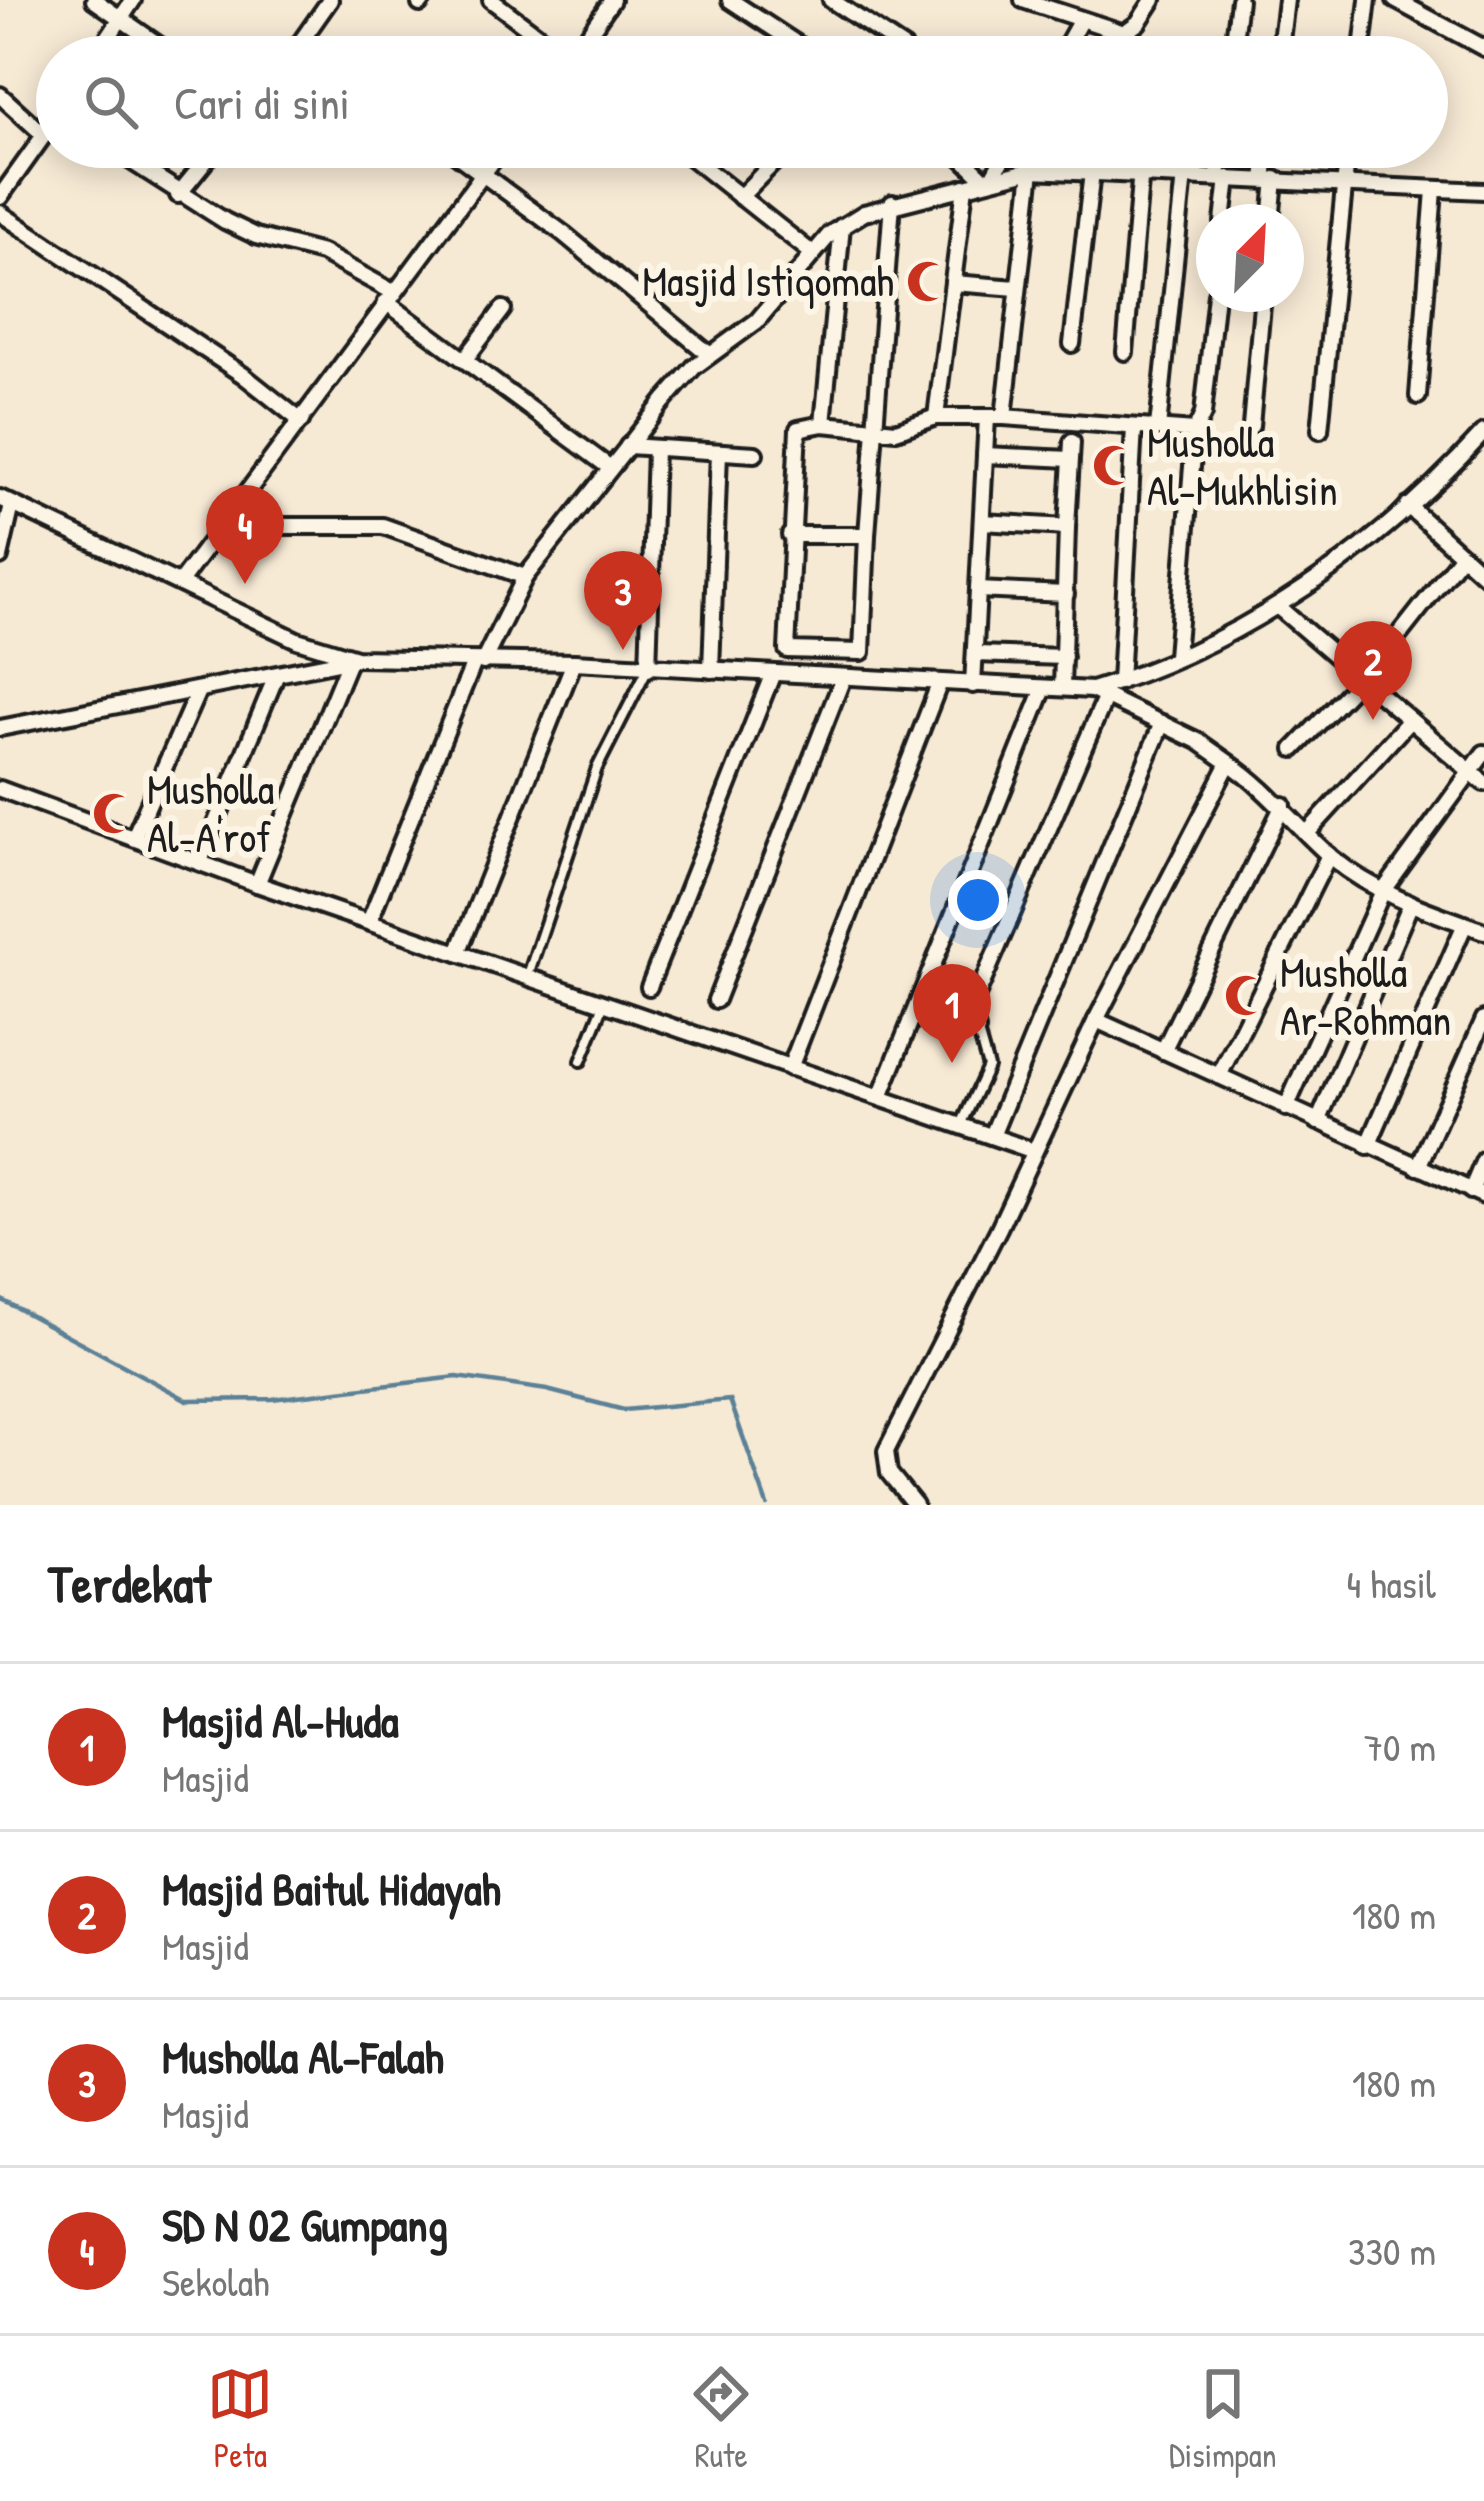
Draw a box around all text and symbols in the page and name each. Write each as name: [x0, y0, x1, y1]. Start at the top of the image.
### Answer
search box: [36, 36, 1448, 168]
icon: search: [78, 69, 144, 135]
text: Cari di sini: [174, 72, 350, 133]
north arrow: [1196, 204, 1304, 312]
place label: Masjid Istiqomah: [642, 252, 894, 309]
mosque icon: Masjid Istiqomah: [905, 258, 951, 304]
place label: Musholla Al-Mukhlisin: [1147, 413, 1338, 518]
mosque icon: Musholla Al-Mukhlisin: [1090, 443, 1136, 489]
pin: 4: [206, 485, 284, 584]
pin: 3: [584, 551, 662, 650]
pin: 2: [1334, 621, 1412, 720]
place label: Musholla Al-A'rof: [147, 760, 274, 865]
mosque icon: Musholla Al-A'rof: [90, 790, 136, 836]
your location: [948, 870, 1008, 930]
place label: Musholla Ar-Rohman: [1280, 943, 1451, 1048]
pin: 1: [913, 964, 991, 1063]
mosque icon: Musholla Ar-Rohman: [1223, 973, 1269, 1019]
text: Terdekat: [48, 1549, 211, 1618]
text: 4 hasil: [1347, 1557, 1436, 1610]
text: Masjid Al-Huda: [162, 1690, 399, 1751]
text: 1: [80, 1720, 94, 1773]
text: 70 m: [1364, 1720, 1436, 1773]
text: Masjid: [162, 1751, 249, 1804]
text: Masjid Baitul Hidayah: [162, 1858, 501, 1919]
text: 2: [78, 1888, 96, 1941]
text: 180 m: [1352, 1888, 1436, 1941]
text: Masjid: [162, 1919, 249, 1972]
text: Musholla Al-Falah: [162, 2026, 444, 2087]
text: 3: [78, 2056, 96, 2109]
text: 180 m: [1352, 2056, 1436, 2109]
text: Masjid: [162, 2087, 249, 2140]
text: SD N 02 Gumpang: [162, 2194, 448, 2255]
text: 4: [80, 2224, 94, 2277]
text: 330 m: [1348, 2224, 1436, 2277]
text: Sekolah: [162, 2255, 269, 2308]
tab: Peta: [207, 2361, 273, 2477]
tab: Rute: [688, 2361, 754, 2477]
tab: Disimpan: [1169, 2361, 1277, 2477]

